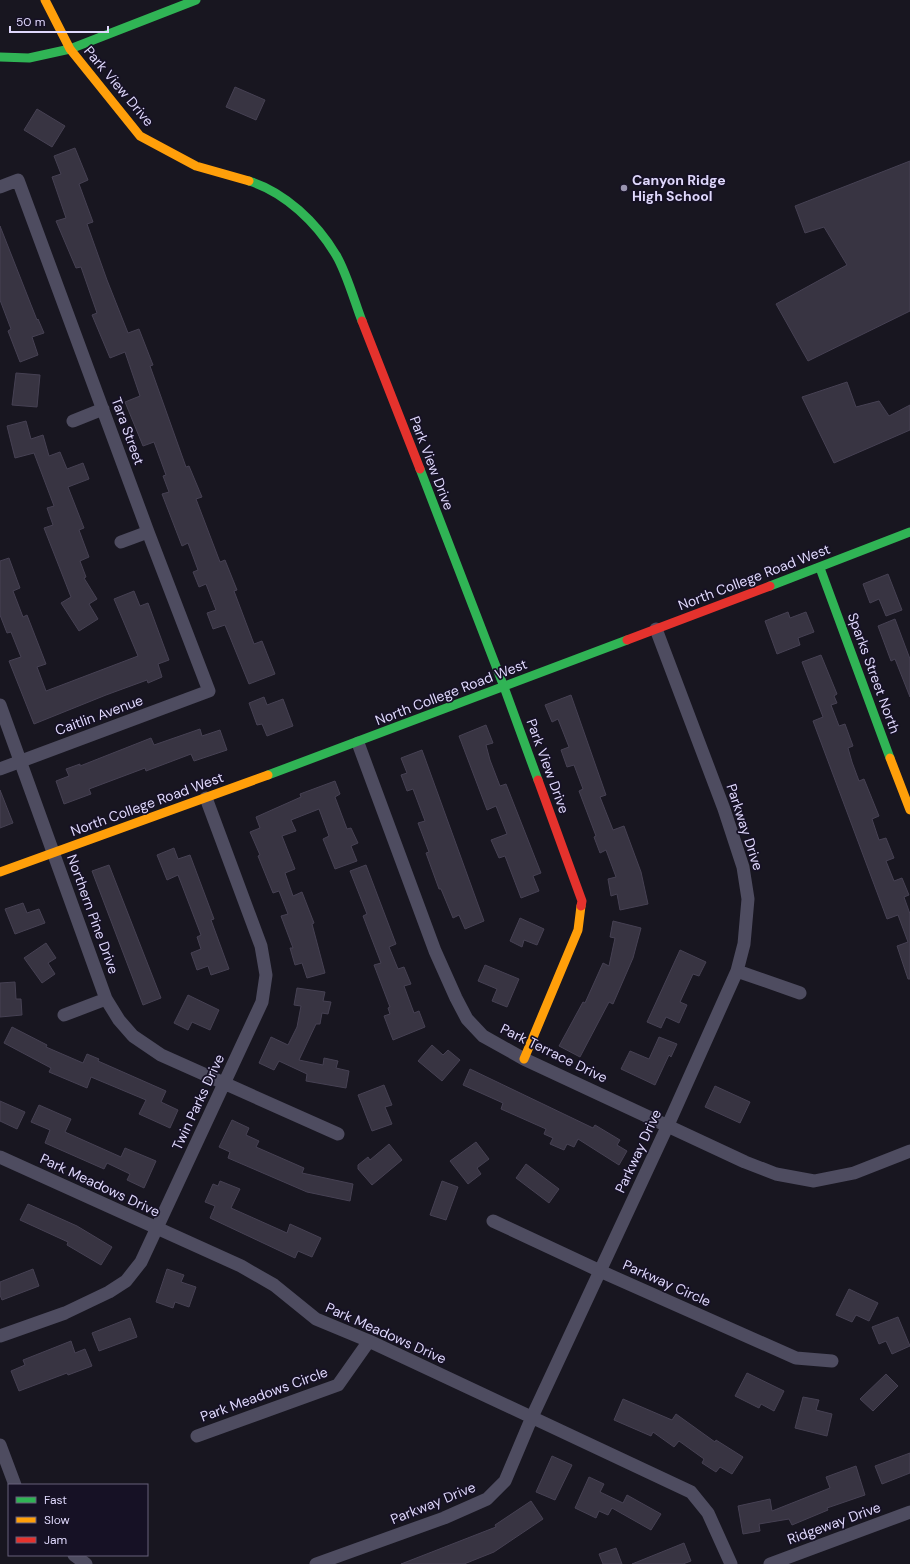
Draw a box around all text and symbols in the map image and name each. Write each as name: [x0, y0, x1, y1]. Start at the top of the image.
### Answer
scale bar: [10, 8, 108, 34]
text: 50 m: [16, 14, 45, 30]
street label: Park View Drive: [80, 42, 158, 130]
place label: Canyon Ridge High School: [632, 171, 726, 205]
marker: Canyon Ridge High School: [619, 183, 629, 193]
street label: Tara Street: [107, 395, 149, 467]
street label: Park View Drive: [406, 413, 458, 513]
street label: North College Road West: [675, 540, 833, 614]
street label: Sparks Street North: [844, 610, 904, 736]
street label: North College Road West: [372, 655, 530, 729]
street label: Caitlin Avenue: [53, 691, 145, 739]
street label: Park View Drive: [523, 716, 573, 816]
street label: North College Road West: [68, 768, 226, 840]
street label: Parkway Drive: [723, 781, 768, 873]
street label: Northern Pine Drive: [63, 852, 123, 976]
street label: Park Terrace Drive: [498, 1019, 610, 1087]
street label: Twin Parks Drive: [168, 1051, 228, 1153]
street label: Parkway Drive: [611, 1106, 665, 1196]
street label: Park Meadows Drive: [37, 1149, 163, 1221]
street label: Parkway Circle: [620, 1256, 714, 1310]
street label: Park Meadows Drive: [323, 1298, 449, 1368]
street label: Park Meadows Circle: [198, 1363, 330, 1425]
street label: Parkway Drive: [388, 1478, 478, 1528]
legend: [8, 1484, 148, 1556]
text: Fast: [44, 1492, 67, 1508]
street label: Ridgeway Drive: [785, 1498, 883, 1548]
text: Slow: [44, 1512, 70, 1528]
text: Jam: [44, 1532, 67, 1548]

